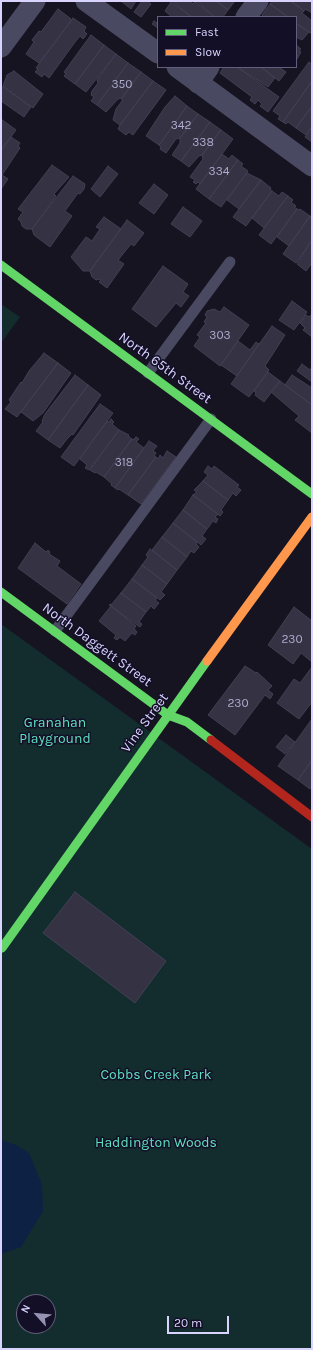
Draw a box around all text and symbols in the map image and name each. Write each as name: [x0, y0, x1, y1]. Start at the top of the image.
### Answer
legend: [157, 16, 297, 68]
text: Fast: [195, 25, 218, 39]
text: Slow: [195, 45, 221, 59]
house number: 350: [112, 78, 132, 92]
house number: 342: [171, 119, 191, 133]
house number: 338: [192, 136, 214, 150]
house number: 334: [209, 165, 229, 179]
street label: North 65th Street: [115, 329, 215, 407]
house number: 303: [209, 329, 231, 343]
house number: 318: [115, 456, 133, 470]
street label: North Daggett Street: [39, 600, 155, 690]
house number: 230: [281, 633, 303, 647]
street label: Vine Street: [118, 690, 172, 756]
house number: 230: [227, 697, 249, 711]
park label: Granahan Playground: [19, 715, 91, 748]
park label: Cobbs Creek Park: [100, 1067, 212, 1083]
park label: Haddington Woods: [95, 1135, 217, 1151]
north arrow: [16, 1294, 56, 1334]
text: N: [18, 1302, 33, 1315]
scale bar: [169, 1308, 231, 1334]
text: 20 m: [174, 1316, 202, 1330]

